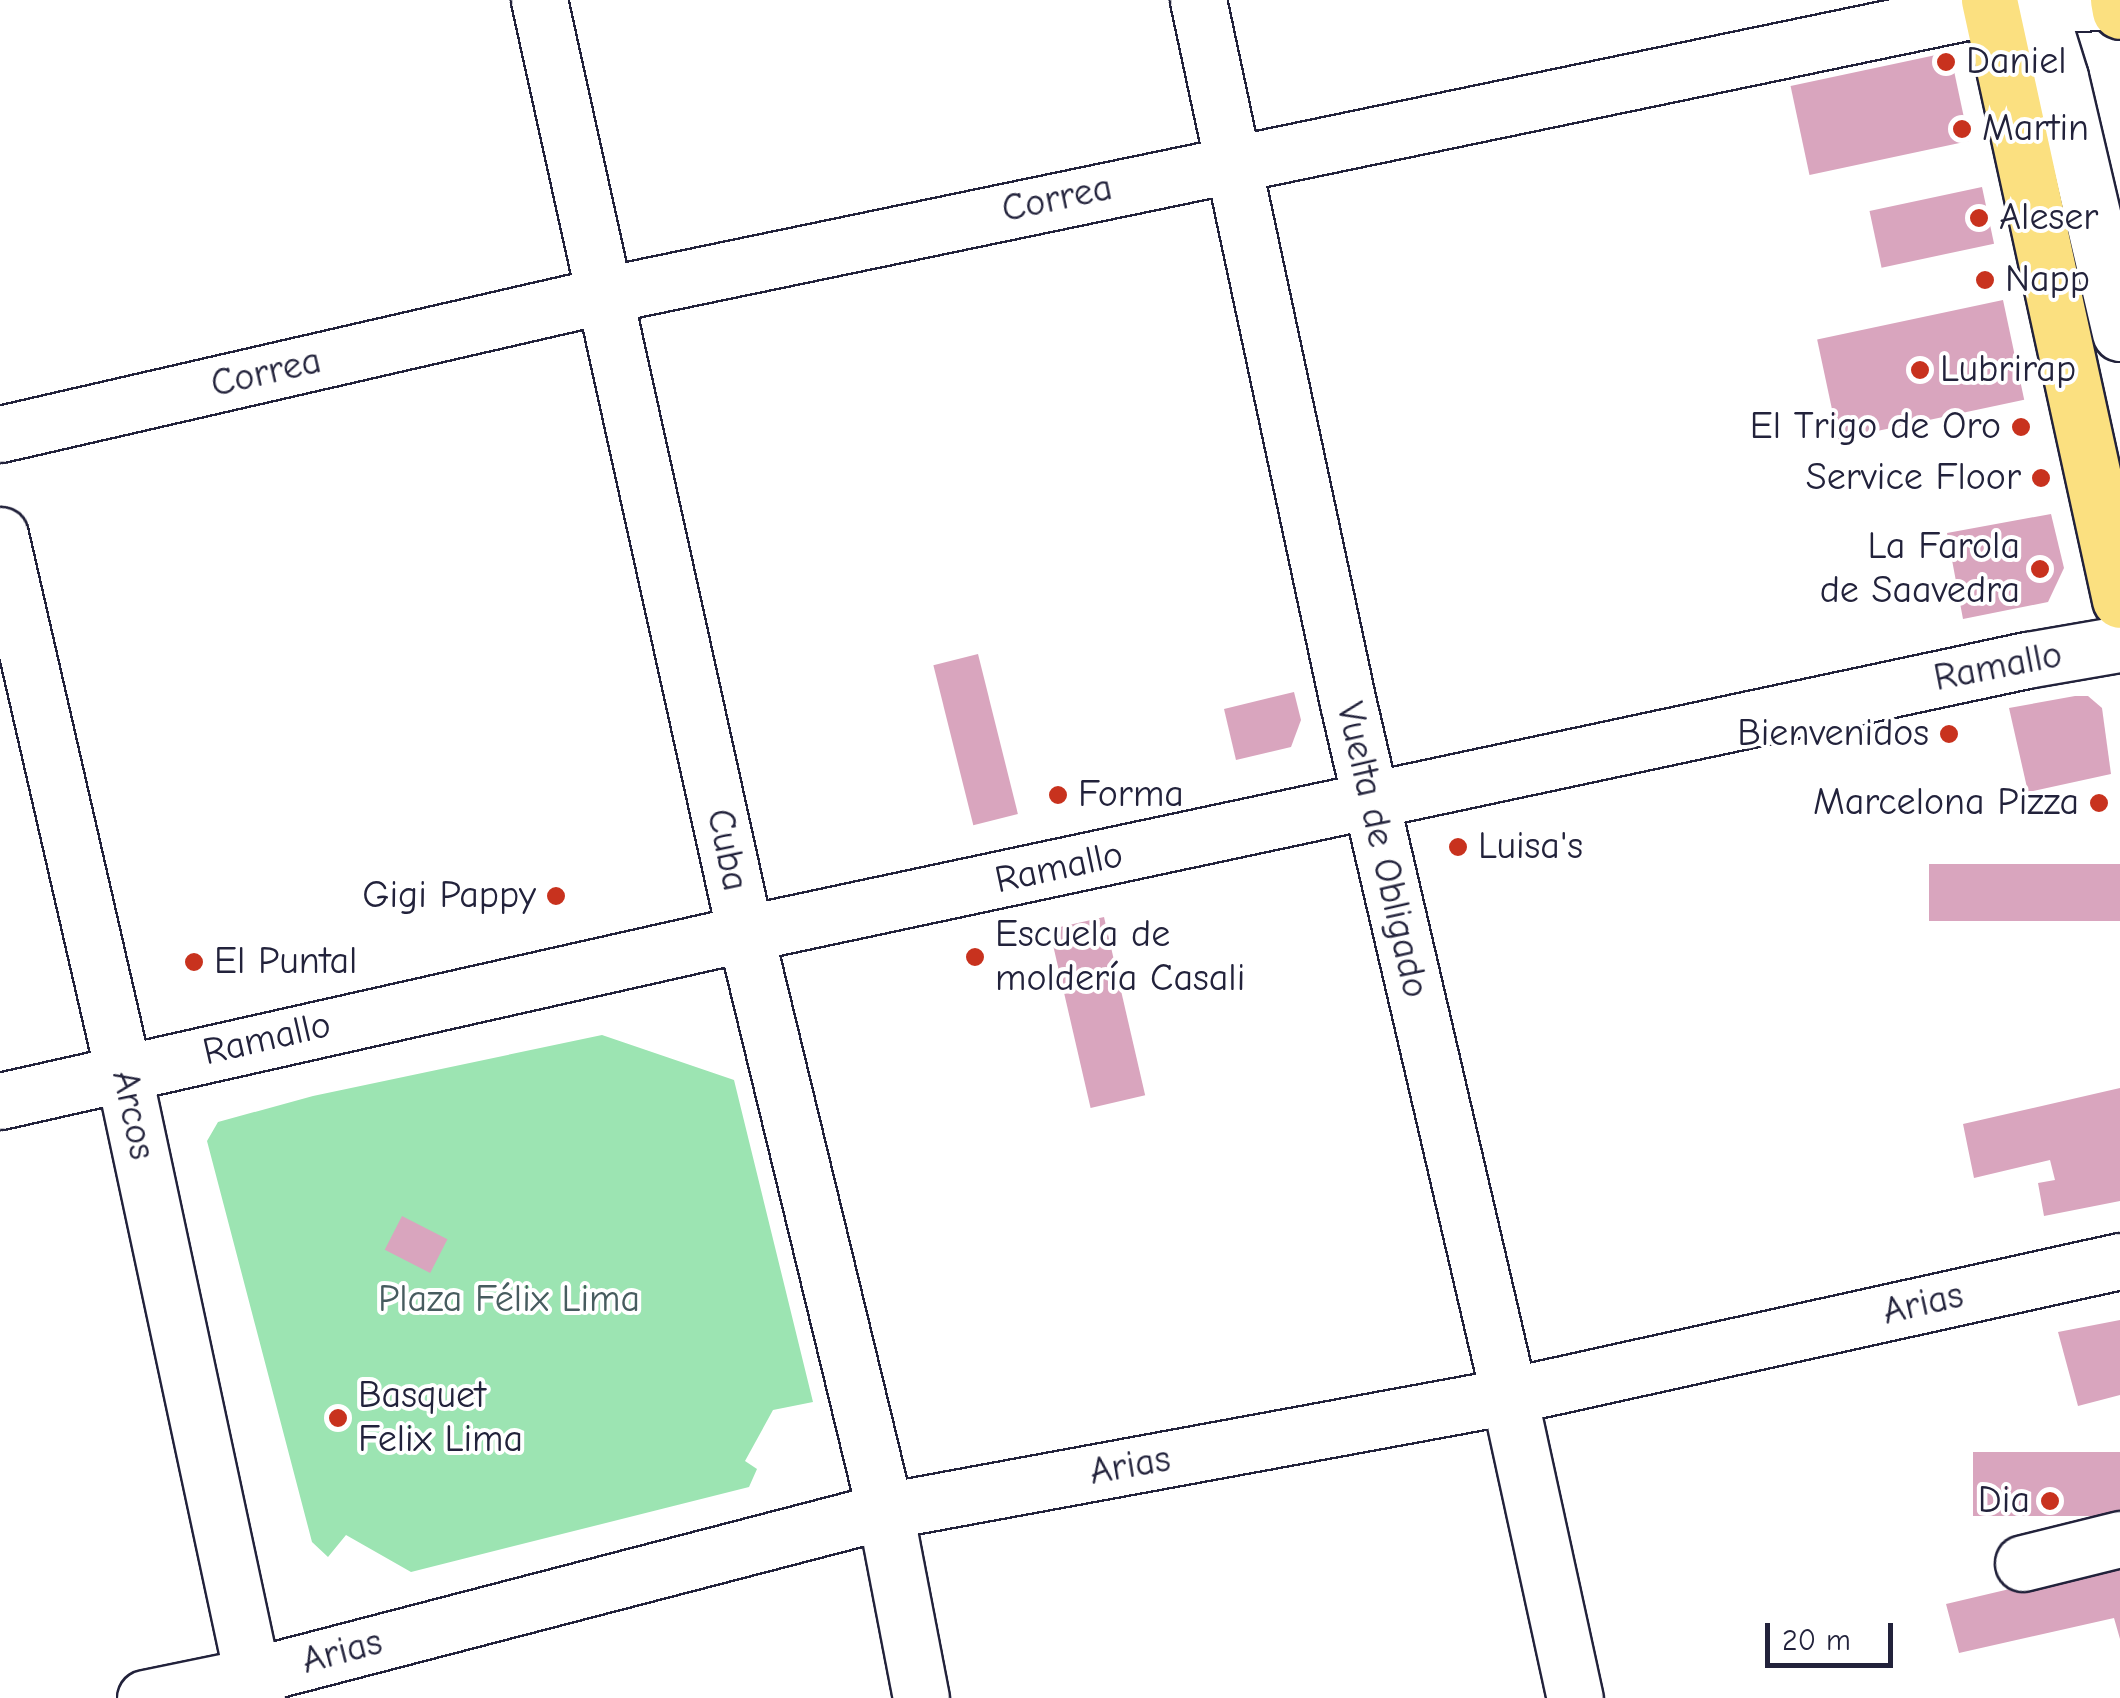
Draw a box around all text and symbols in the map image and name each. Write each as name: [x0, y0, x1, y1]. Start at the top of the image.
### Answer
place label: Daniel: [1966, 39, 2067, 85]
marker: Daniel: [1935, 51, 1957, 73]
place label: Martin: [1982, 106, 2089, 152]
marker: Martin: [1951, 118, 1973, 140]
street label: Correa: [998, 165, 1116, 233]
place label: Aleser: [1999, 195, 2098, 241]
marker: Aleser: [1968, 207, 1990, 229]
place label: Napp: [2005, 257, 2090, 303]
marker: Napp: [1974, 269, 1996, 291]
street label: Correa: [207, 338, 325, 408]
place label: Lubrirap: [1940, 347, 2076, 393]
marker: Lubrirap: [1909, 359, 1931, 381]
place label: El Trigo de Oro: [1750, 404, 2001, 450]
marker: El Trigo de Oro: [2010, 416, 2032, 438]
place label: Service Floor: [1806, 455, 2021, 501]
marker: Service Floor: [2030, 467, 2052, 489]
place label: La Farola de Saavedra: [1820, 524, 2020, 614]
marker: La Farola de Saavedra: [2029, 558, 2051, 580]
street label: Ramallo: [1930, 632, 2066, 702]
street label: Vuelta de Obligado: [1326, 698, 1438, 1002]
place label: Bienvenidos: [1737, 711, 1929, 757]
marker: Bienvenidos: [1938, 723, 1960, 745]
place label: Forma: [1078, 772, 1184, 818]
place label: Marcelona Pizza: [1813, 780, 2079, 826]
marker: Forma: [1047, 784, 1069, 806]
marker: Marcelona Pizza: [2088, 792, 2110, 814]
street label: Cuba: [696, 805, 758, 895]
place label: Luisa's: [1478, 824, 1583, 870]
street label: Ramallo: [991, 832, 1127, 904]
marker: Luisa's: [1447, 836, 1469, 858]
place label: Gigi Pappy: [362, 873, 536, 919]
marker: Gigi Pappy: [545, 885, 567, 907]
place label: Escuela de moldería Casali: [995, 912, 1245, 1002]
place label: El Puntal: [214, 939, 357, 985]
marker: Escuela de moldería Casali: [964, 946, 986, 968]
marker: El Puntal: [183, 951, 205, 973]
street label: Ramallo: [199, 1002, 335, 1076]
street label: Arcos: [101, 1066, 165, 1164]
street label: Arias: [1878, 1273, 1968, 1335]
park label: Plaza Félix Lima: [378, 1277, 640, 1323]
place label: Basquet Felix Lima: [358, 1373, 523, 1462]
marker: Basquet Felix Lima: [327, 1407, 349, 1429]
street label: Arias: [1086, 1436, 1174, 1496]
place label: Dia: [1978, 1478, 2030, 1524]
marker: Dia: [2039, 1490, 2061, 1512]
scale bar: [1770, 1603, 1898, 1665]
street label: Arias: [297, 1619, 387, 1685]
text: 20 m: [1782, 1623, 1851, 1658]

